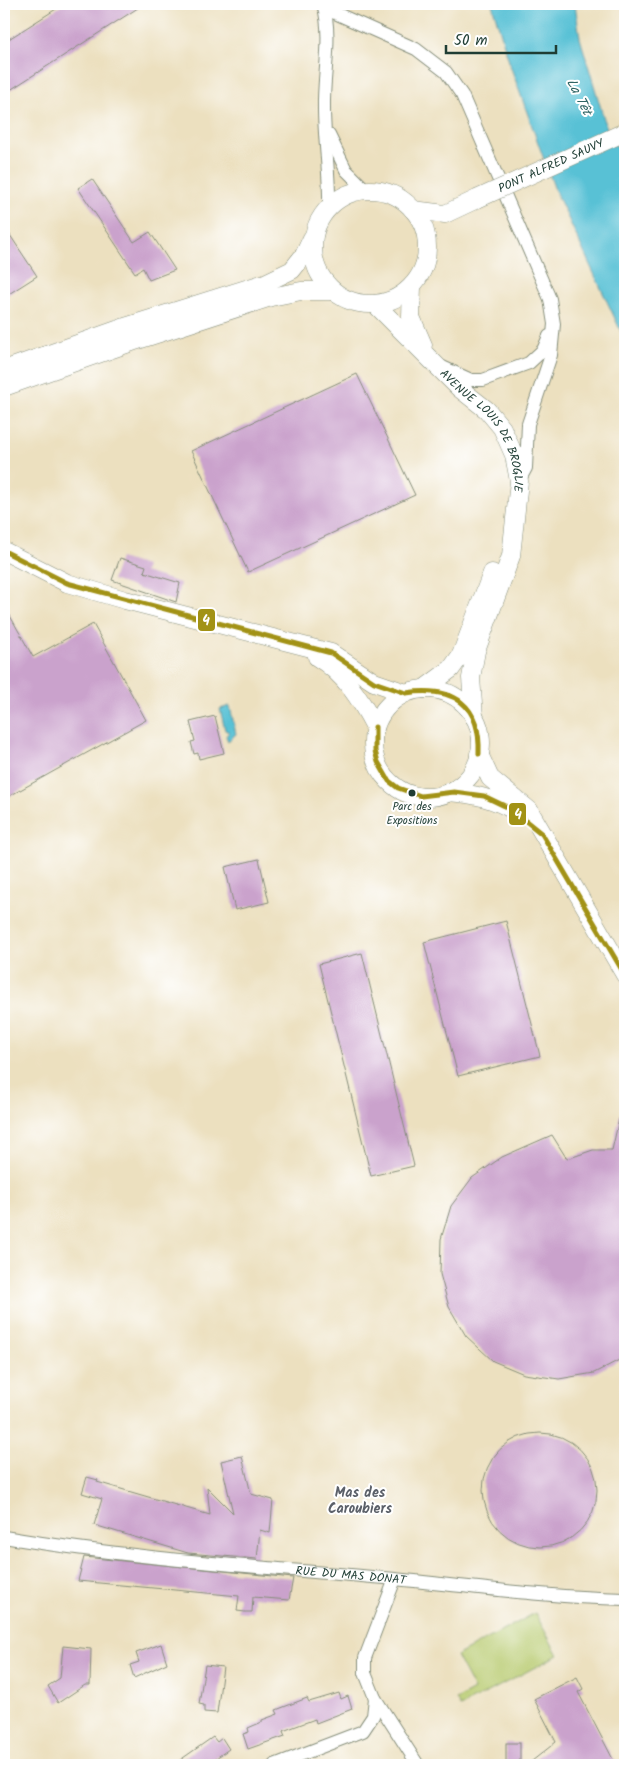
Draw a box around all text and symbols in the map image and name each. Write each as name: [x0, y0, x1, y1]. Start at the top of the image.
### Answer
scale bar: [446, 22, 556, 54]
text: 50 m: [454, 29, 488, 53]
water label: La Têt: [560, 75, 599, 122]
street label: PONT ALFRED SAUVY: [495, 133, 608, 198]
street label: AVENUE LOUIS DE BROGLIE: [435, 364, 528, 494]
line badge: 4: [197, 608, 216, 632]
text: 4: [202, 610, 210, 632]
marker: Parc des Expositions: [407, 788, 417, 798]
place label: Parc des Expositions: [386, 798, 438, 830]
line badge: 4: [508, 802, 527, 826]
text: 4: [514, 804, 522, 826]
district label: Mas des Caroubiers: [328, 1482, 392, 1520]
street label: RUE DU MAS DONAT: [295, 1561, 409, 1590]

